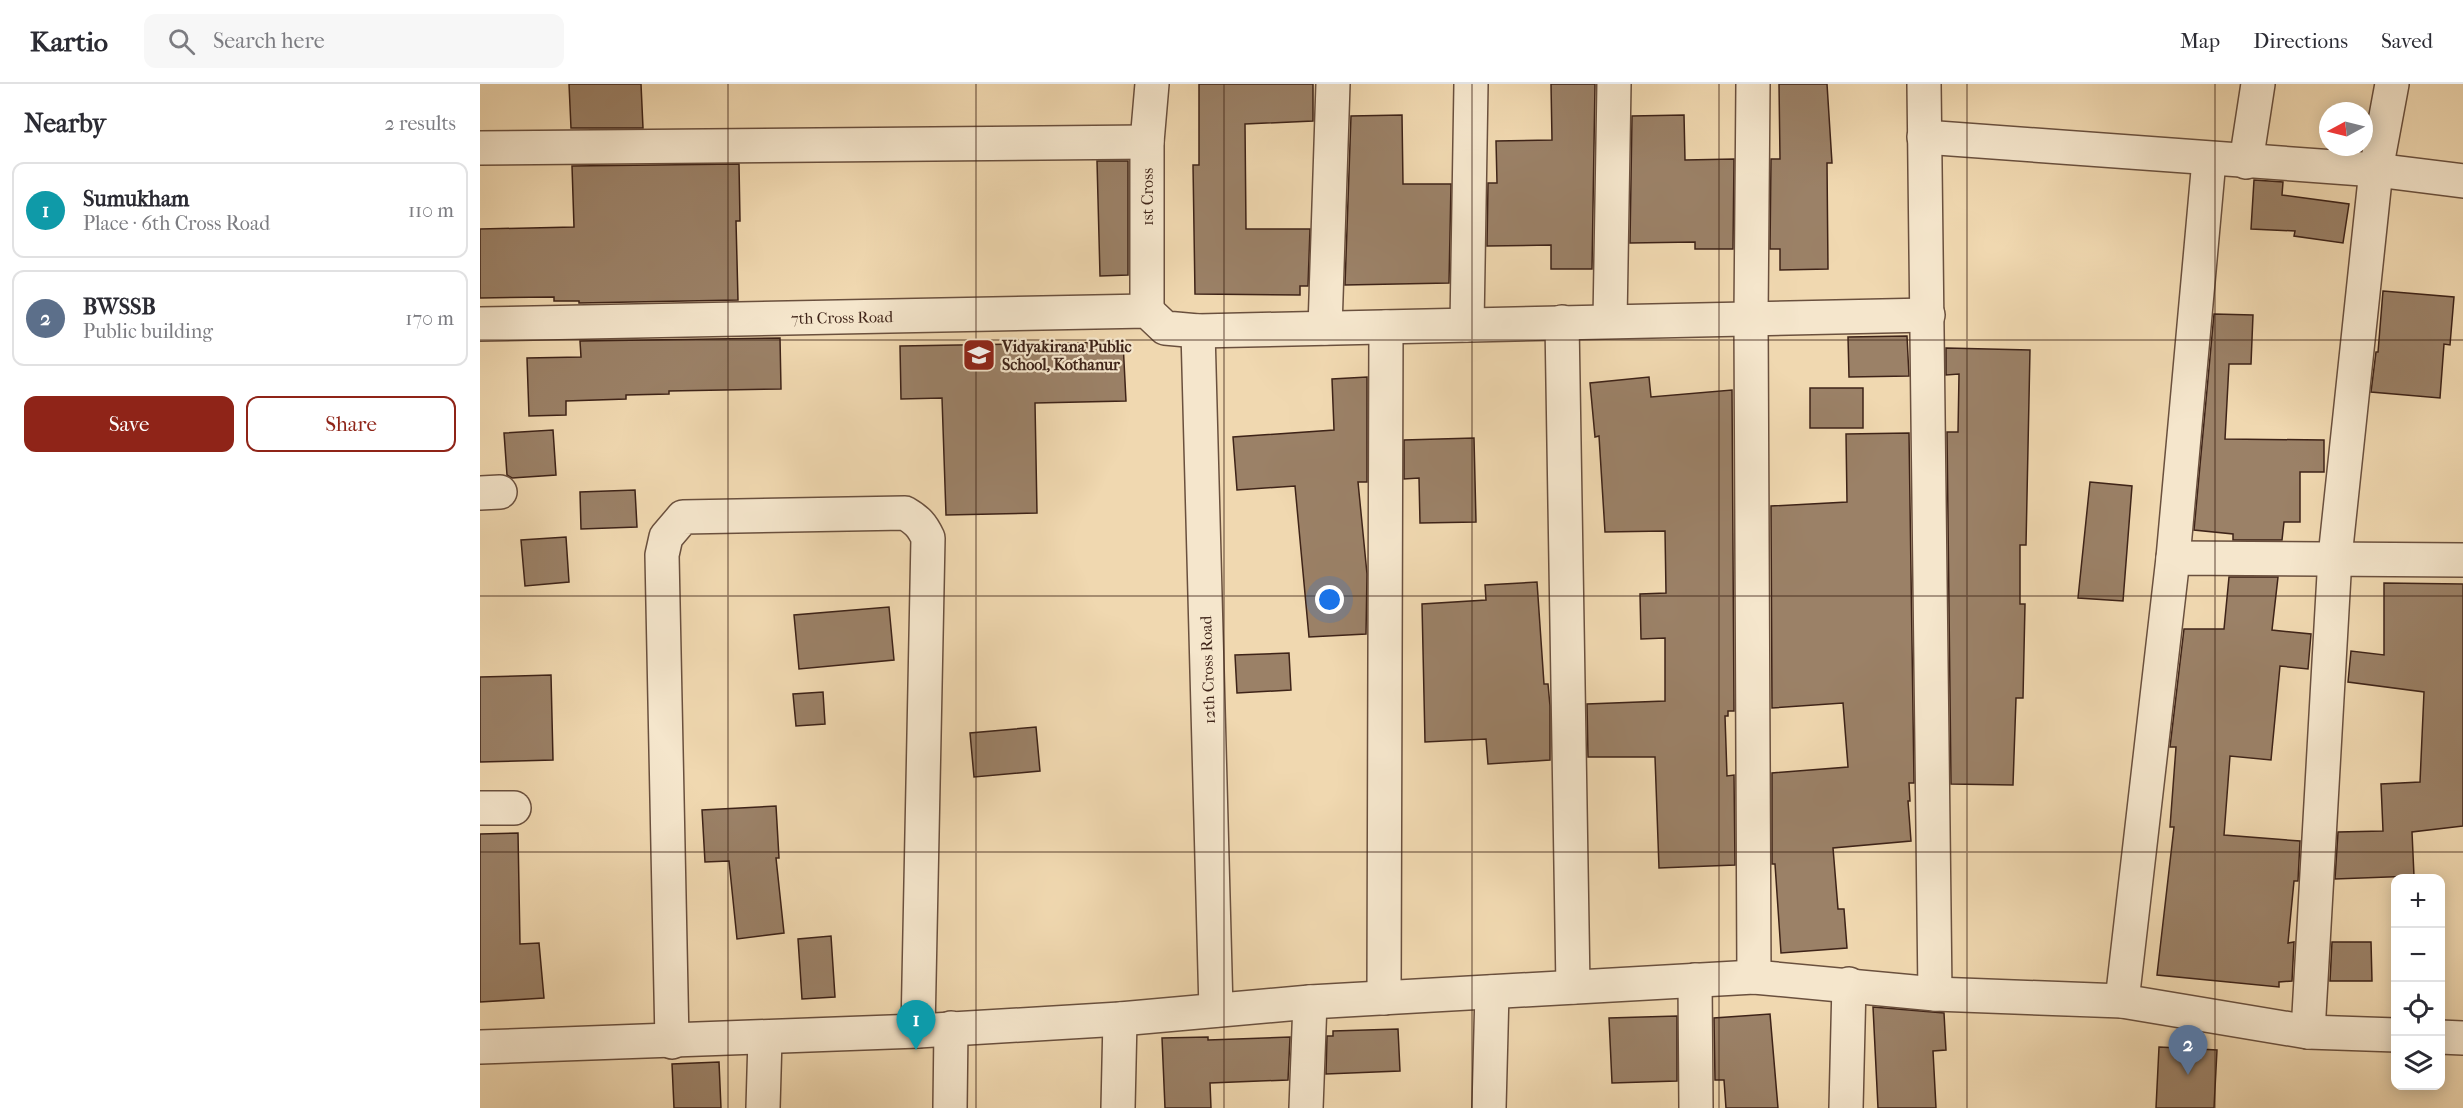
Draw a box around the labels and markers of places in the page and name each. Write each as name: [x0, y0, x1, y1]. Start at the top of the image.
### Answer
school or university icon: Vidyakirana Public School, Kothanur: [961, 337, 997, 373]
place label: Vidyakirana Public School, Kothanur: [1001, 337, 1131, 374]
pin: 1: [896, 1000, 936, 1050]
pin: 2: [2168, 1026, 2208, 1075]

